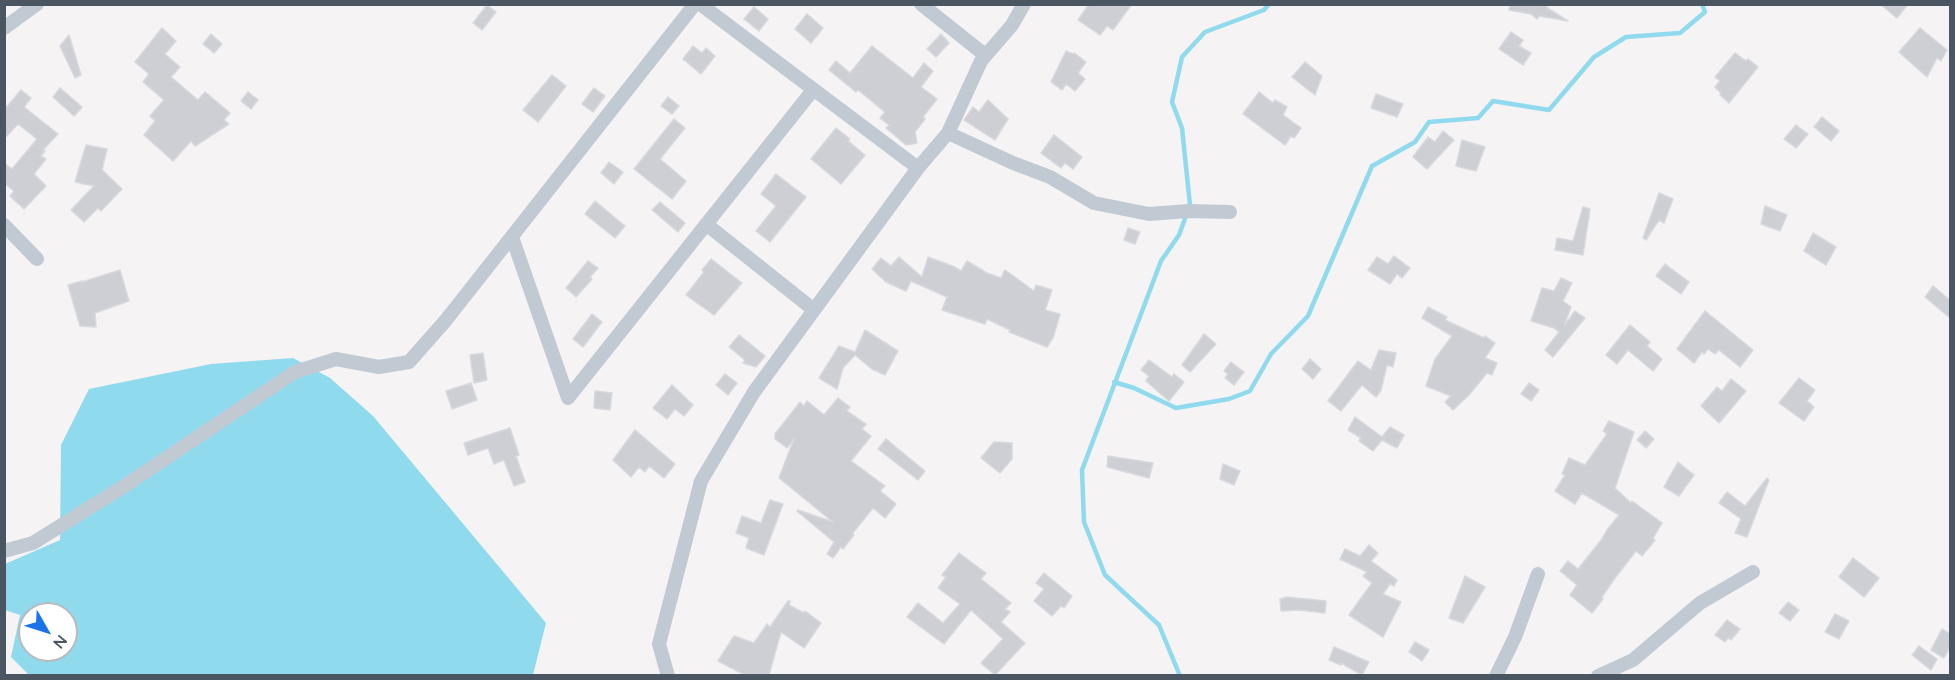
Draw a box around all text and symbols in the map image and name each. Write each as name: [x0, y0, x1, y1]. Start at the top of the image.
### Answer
north arrow: [18, 602, 78, 662]
text: N: [49, 631, 72, 653]

